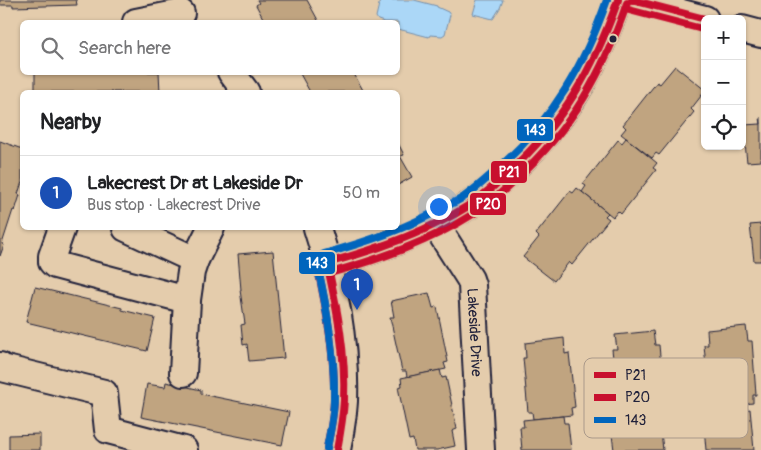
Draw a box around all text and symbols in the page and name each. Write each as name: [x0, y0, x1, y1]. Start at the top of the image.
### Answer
map controls: [701, 15, 746, 150]
button: +: [701, 15, 746, 60]
search box: [20, 20, 400, 75]
icon: search: [38, 34, 66, 62]
unlabelled marker: [608, 34, 618, 44]
text: Search here: [78, 36, 171, 60]
button: −: [701, 60, 746, 105]
button: locate: [701, 105, 746, 150]
text: Nearby: [40, 109, 101, 136]
line badge: 143: [516, 118, 554, 142]
text: 143: [524, 122, 546, 139]
line badge: P21: [490, 160, 528, 184]
text: P21: [498, 164, 520, 181]
text: Lakecrest Dr at Lakeside Dr: [87, 171, 303, 195]
text: 1: [53, 183, 59, 203]
text: 50 m: [343, 183, 380, 203]
line badge: P20: [469, 192, 507, 216]
your location: [426, 194, 452, 220]
text: Bus stop · Lakecrest Drive: [87, 195, 260, 215]
text: P20: [475, 196, 501, 213]
line badge: 143: [298, 251, 336, 275]
text: 143: [306, 255, 328, 272]
pin: 1: [341, 269, 373, 310]
street label: Lakeside Drive: [463, 288, 487, 378]
legend: [584, 358, 748, 438]
text: P21: [625, 367, 646, 384]
text: P20: [625, 389, 650, 406]
text: 143: [625, 412, 647, 429]

